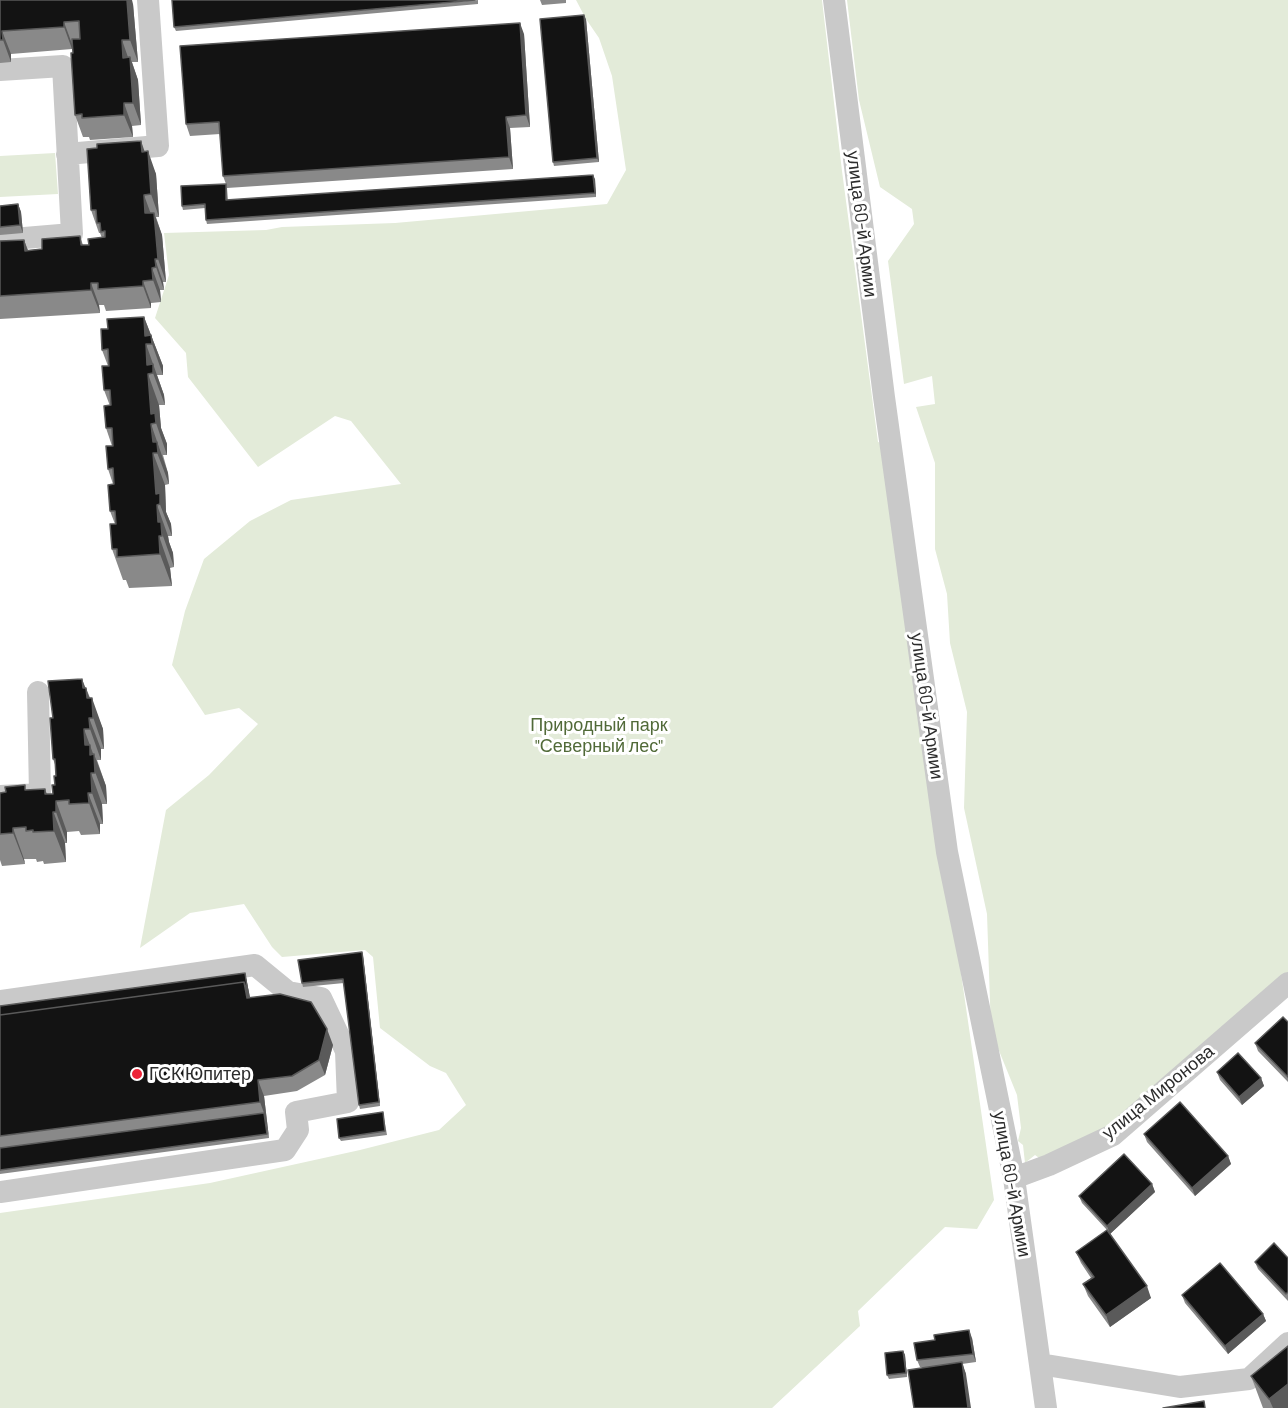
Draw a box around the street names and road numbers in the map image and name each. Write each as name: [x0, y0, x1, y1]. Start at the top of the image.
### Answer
street label: улица 60-й Армии: [842, 149, 882, 299]
street label: улица 60-й Армии: [906, 631, 948, 781]
street label: улица Миронова: [1098, 1040, 1218, 1144]
street label: улица 60-й Армии: [989, 1109, 1035, 1259]

